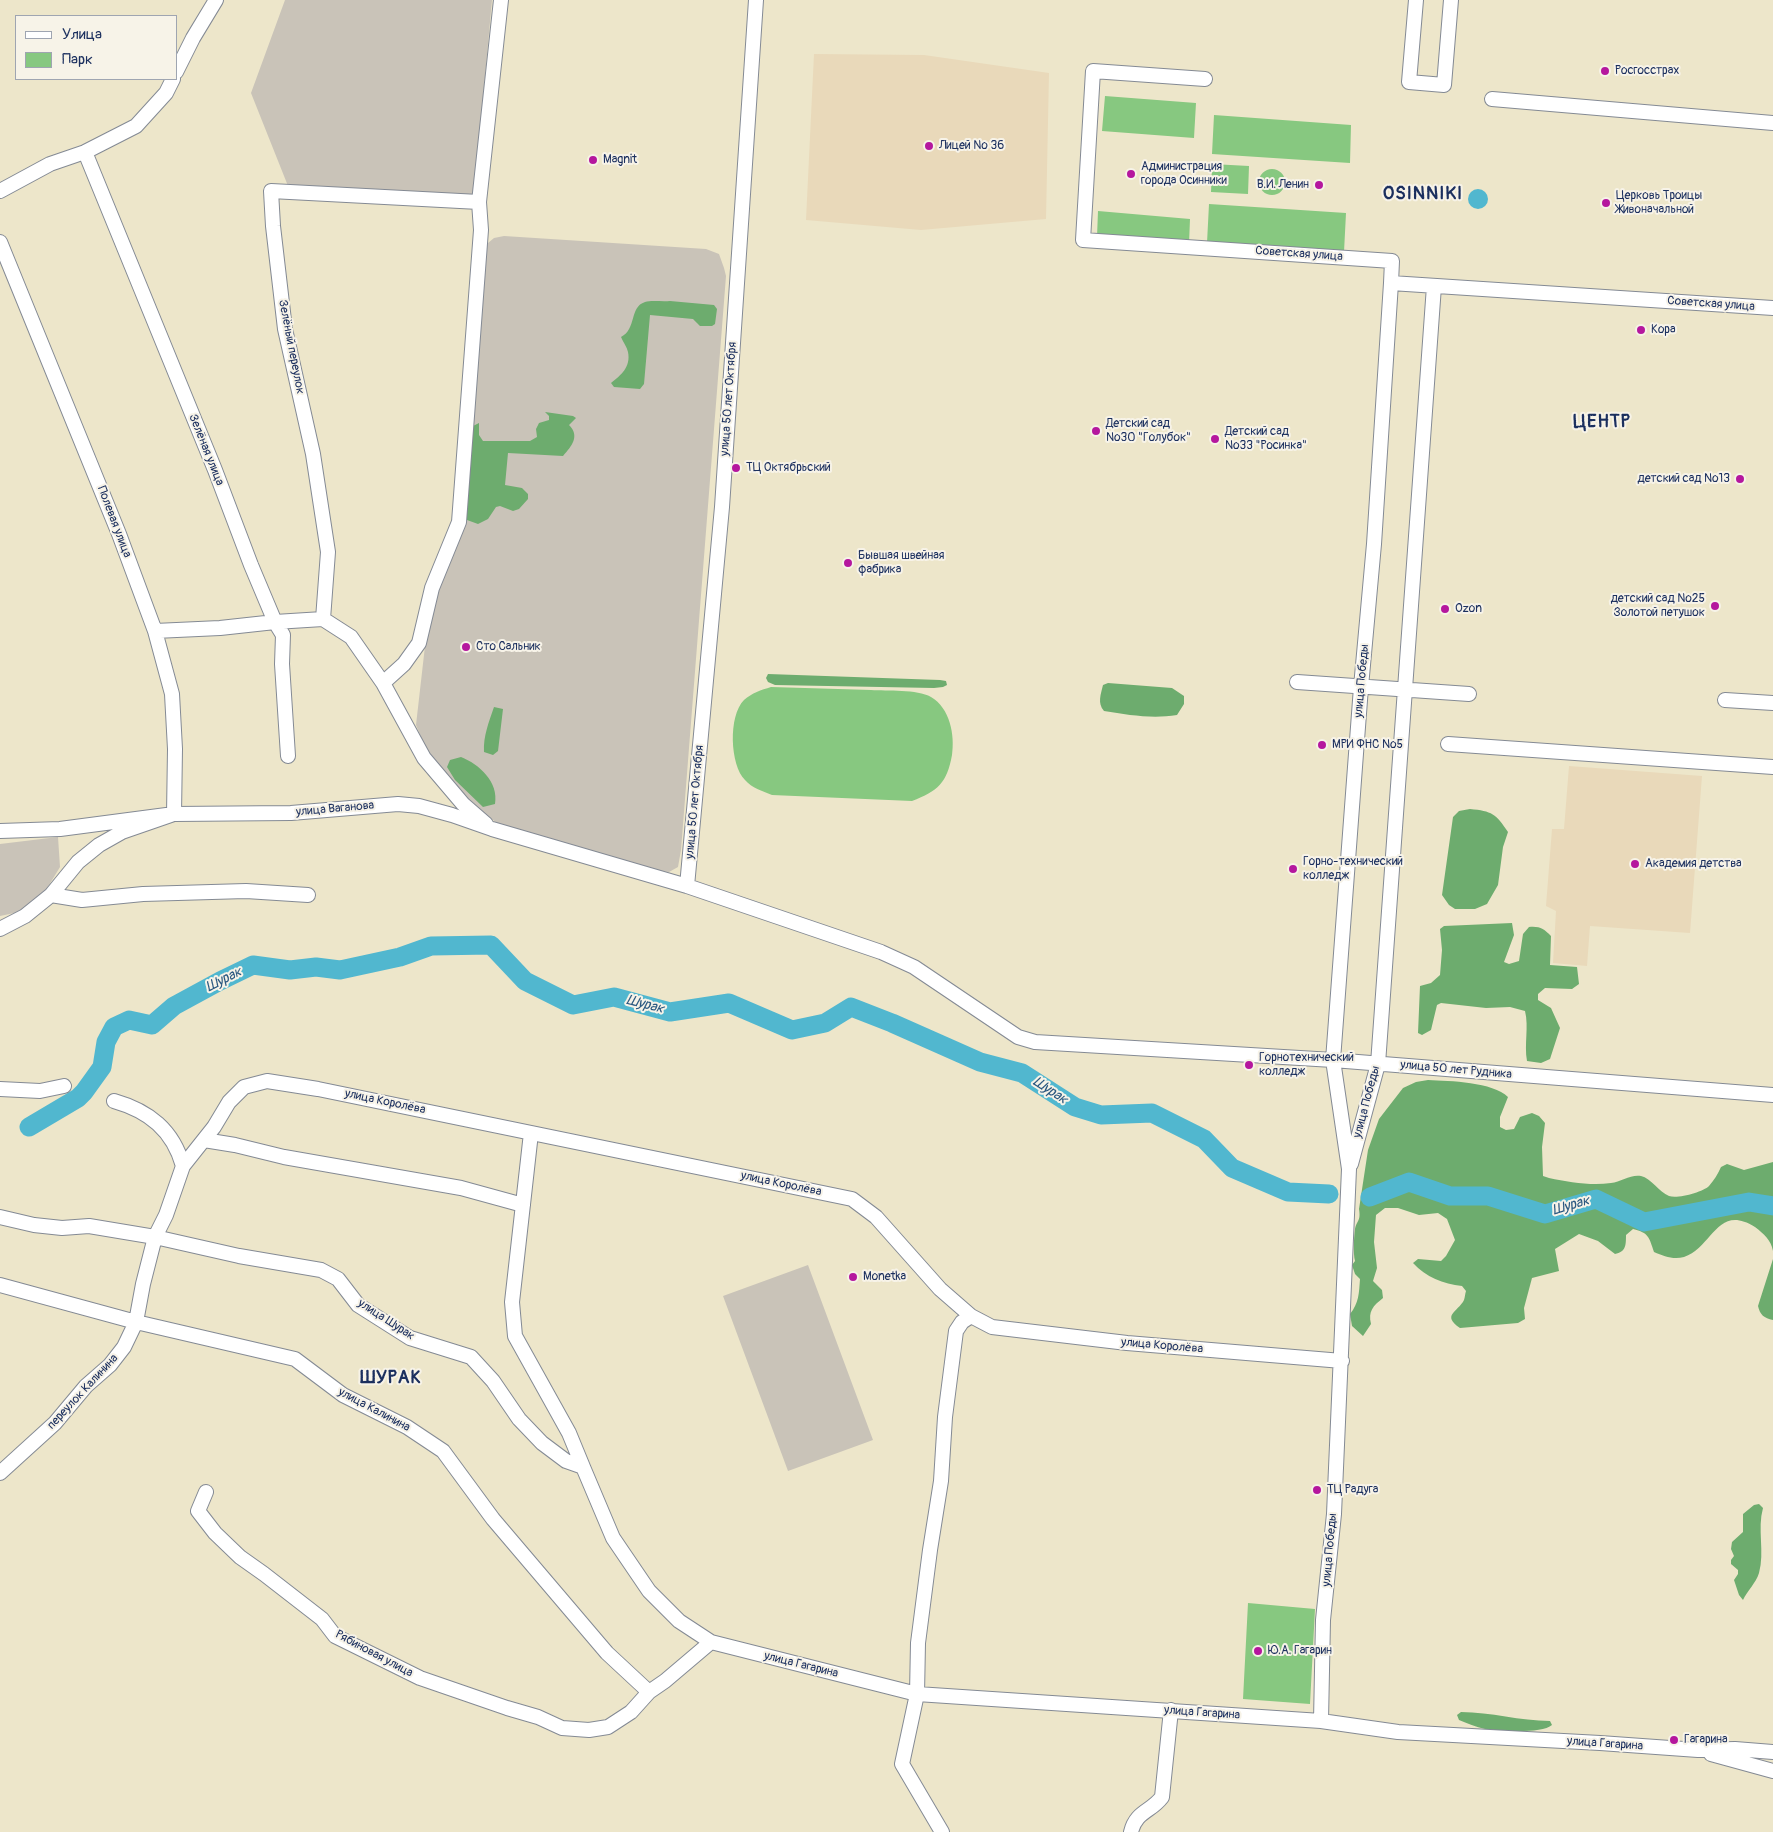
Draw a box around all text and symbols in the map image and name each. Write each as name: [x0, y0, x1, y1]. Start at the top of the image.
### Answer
legend: [15, 15, 178, 80]
text: Улица: [62, 25, 102, 44]
text: Парк: [62, 50, 93, 69]
place label: Росгосстрах: [1615, 64, 1679, 78]
marker: Росгосстрах: [1599, 65, 1611, 77]
place label: Лицей № 36: [939, 139, 1004, 153]
marker: Лицей № 36: [923, 140, 935, 152]
place label: Magnit: [603, 153, 637, 167]
marker: Magnit: [587, 154, 599, 166]
place label: Администрация города Осинники: [1141, 160, 1227, 188]
marker: Администрация города Осинники: [1125, 168, 1137, 180]
place label: В.И. Ленин: [1257, 178, 1309, 192]
marker: В.И. Ленин: [1313, 179, 1325, 191]
district label: OSINNIKI: [1382, 183, 1464, 205]
place label: Церковь Троицы Живоначальной: [1616, 189, 1702, 217]
marker: Церковь Троицы Живоначальной: [1600, 197, 1612, 209]
street label: Советская улица: [1255, 244, 1343, 264]
street label: Советская улица: [1667, 294, 1755, 314]
street label: Зелёный переулок: [275, 299, 307, 395]
place label: Кора: [1651, 323, 1676, 337]
marker: Кора: [1635, 324, 1647, 336]
street label: улица 50 лет Октября: [718, 341, 740, 457]
district label: ЦЕНТР: [1573, 411, 1631, 433]
street label: Зелёная улица: [185, 412, 227, 488]
place label: Детский сад №30 "Голубок": [1106, 417, 1191, 445]
marker: Детский сад №30 "Голубок": [1090, 425, 1102, 437]
place label: Детский сад №33 "Росинка": [1225, 425, 1307, 453]
marker: Детский сад №33 "Росинка": [1209, 433, 1221, 445]
place label: ТЦ Октябрьский: [746, 461, 831, 475]
marker: ТЦ Октябрьский: [730, 462, 742, 474]
place label: детский сад №13: [1637, 472, 1730, 486]
marker: детский сад №13: [1734, 473, 1746, 485]
street label: Полевая улица: [94, 484, 134, 560]
place label: Бывшая швейная фабрика: [858, 549, 944, 577]
marker: Бывшая швейная фабрика: [842, 557, 854, 569]
place label: детский сад №25 Золотой петушок: [1611, 592, 1705, 620]
marker: детский сад №25 Золотой петушок: [1709, 600, 1721, 612]
place label: Ozon: [1455, 602, 1482, 616]
marker: Ozon: [1439, 603, 1451, 615]
place label: Сто Сальник: [476, 640, 541, 654]
marker: Сто Сальник: [460, 641, 472, 653]
street label: улица Победы: [1352, 644, 1372, 718]
place label: МРИ ФНС №5: [1332, 738, 1403, 752]
marker: МРИ ФНС №5: [1316, 739, 1328, 751]
street label: улица 50 лет Октября: [683, 744, 707, 860]
street label: улица Ваганова: [295, 798, 375, 820]
place label: Горно-технический колледж: [1303, 855, 1403, 883]
place label: Академия детства: [1645, 857, 1742, 871]
marker: Академия детства: [1629, 858, 1641, 870]
marker: Горно-технический колледж: [1287, 863, 1299, 875]
water label: Шурак: [203, 964, 245, 996]
water label: Шурак: [625, 992, 665, 1018]
place label: Горнотехнический колледж: [1259, 1051, 1354, 1079]
street label: улица 50 лет Рудника: [1400, 1058, 1512, 1082]
marker: Горнотехнический колледж: [1243, 1059, 1255, 1071]
street label: улица Победы: [1350, 1064, 1384, 1140]
water label: Шурак: [1030, 1074, 1070, 1108]
street label: улица Королёва: [343, 1086, 427, 1118]
street label: улица Королёва: [739, 1168, 823, 1200]
water label: Шурак: [1550, 1192, 1592, 1220]
place label: Monetka: [863, 1270, 906, 1284]
marker: Monetka: [847, 1271, 859, 1283]
street label: улица Шурак: [355, 1296, 417, 1344]
street label: улица Королёва: [1120, 1335, 1204, 1357]
street label: переулок Калинина: [45, 1352, 121, 1432]
district label: ШУРАК: [360, 1367, 422, 1389]
street label: улица Калинина: [336, 1385, 412, 1435]
place label: ТЦ Радуга: [1327, 1483, 1378, 1497]
marker: ТЦ Радуга: [1311, 1484, 1323, 1496]
street label: улица Победы: [1320, 1513, 1340, 1587]
street label: Рябиновая улица: [333, 1627, 415, 1681]
place label: Ю.А. Гагарин: [1268, 1644, 1332, 1658]
marker: Ю.А. Гагарин: [1252, 1645, 1264, 1657]
street label: улица Гагарина: [762, 1649, 840, 1681]
street label: улица Гагарина: [1164, 1703, 1240, 1723]
place label: Гагарина: [1684, 1733, 1728, 1747]
street label: улица Гагарина: [1567, 1734, 1643, 1754]
marker: Гагарина: [1668, 1734, 1680, 1746]

